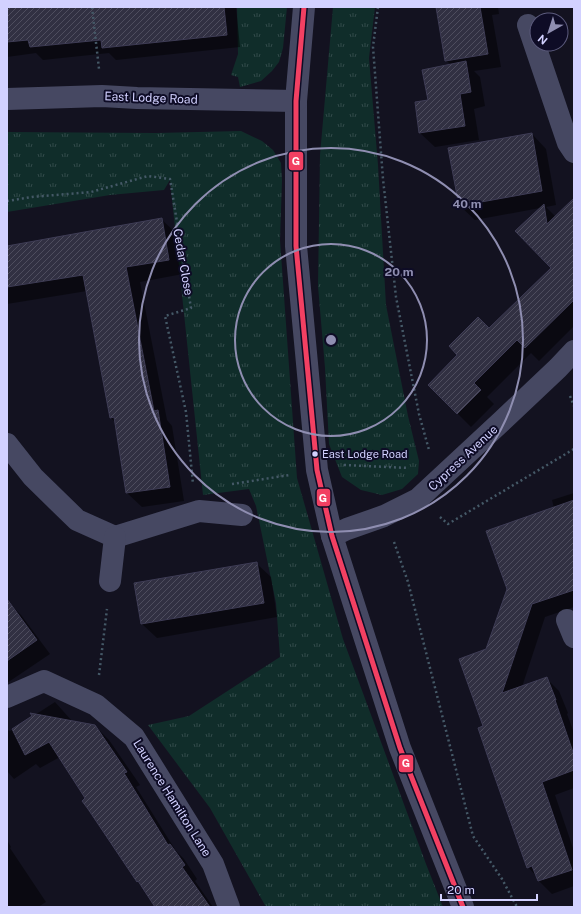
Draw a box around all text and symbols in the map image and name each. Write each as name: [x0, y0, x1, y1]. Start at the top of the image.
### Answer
north arrow: [529, 12, 569, 52]
text: N: [536, 32, 550, 47]
street label: East Lodge Road: [104, 89, 198, 107]
line badge: G: [288, 151, 304, 171]
text: G: [292, 155, 300, 167]
text: 40 m: [452, 197, 482, 211]
street label: Cedar Close: [170, 227, 196, 297]
text: 20 m: [385, 265, 414, 279]
centre of rings: [324, 333, 338, 347]
street label: Cypress Avenue: [426, 422, 501, 494]
place label: East Lodge Road: [322, 448, 408, 460]
marker: East Lodge Road: [310, 449, 320, 459]
line badge: G: [316, 488, 331, 507]
text: G: [319, 492, 327, 504]
street label: Laurence Hamilton Lane: [130, 737, 214, 859]
line badge: G: [398, 754, 414, 773]
text: G: [402, 757, 410, 769]
scale bar: [441, 876, 537, 902]
text: 20 m: [447, 883, 475, 897]

